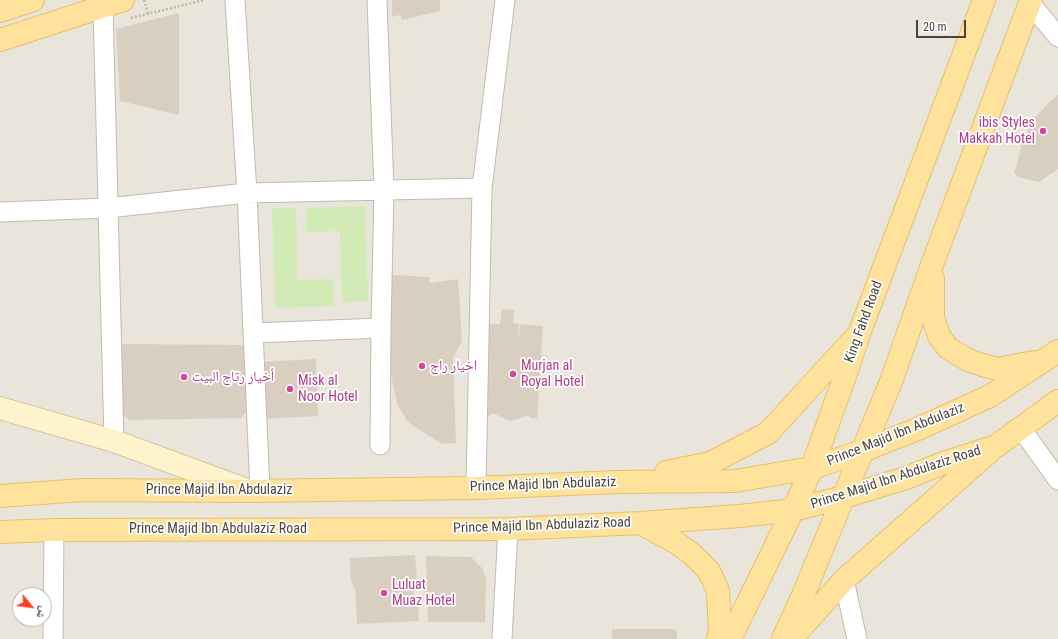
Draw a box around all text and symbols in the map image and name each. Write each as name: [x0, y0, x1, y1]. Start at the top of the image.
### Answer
scale bar: [918, 12, 968, 38]
text: 20 m: [923, 20, 947, 34]
place label: ibis Styles Makkah Hotel: [959, 115, 1035, 148]
marker: ibis Styles Makkah Hotel: [1038, 126, 1048, 136]
street label: King Fahd Road: [841, 279, 887, 365]
place label: اخيار راج: [430, 358, 477, 374]
place label: Murjan al Royal Hotel: [521, 358, 584, 390]
marker: اخيار راج: [417, 361, 427, 371]
place label: أخيار رتاج البيت: [192, 369, 274, 385]
marker: Murjan al Royal Hotel: [508, 369, 518, 379]
marker: أخيار رتاج البيت: [179, 372, 189, 382]
place label: Misk al Noor Hotel: [298, 373, 358, 406]
marker: Misk al Noor Hotel: [285, 384, 295, 394]
street label: Prince Majid Ibn Abdulaziz: [825, 400, 967, 470]
street label: Prince Majid Ibn Abdulaziz Road: [809, 443, 983, 513]
street label: Prince Majid Ibn Abdulaziz: [469, 474, 617, 496]
street label: Prince Majid Ibn Abdulaziz: [146, 482, 292, 498]
street label: Prince Majid Ibn Abdulaziz Road: [453, 515, 631, 537]
street label: Prince Majid Ibn Abdulaziz Road: [129, 521, 307, 537]
place label: Luluat Muaz Hotel: [392, 577, 455, 610]
north arrow: [12, 587, 52, 627]
marker: Luluat Muaz Hotel: [379, 588, 389, 598]
text: ش: [34, 604, 51, 621]

